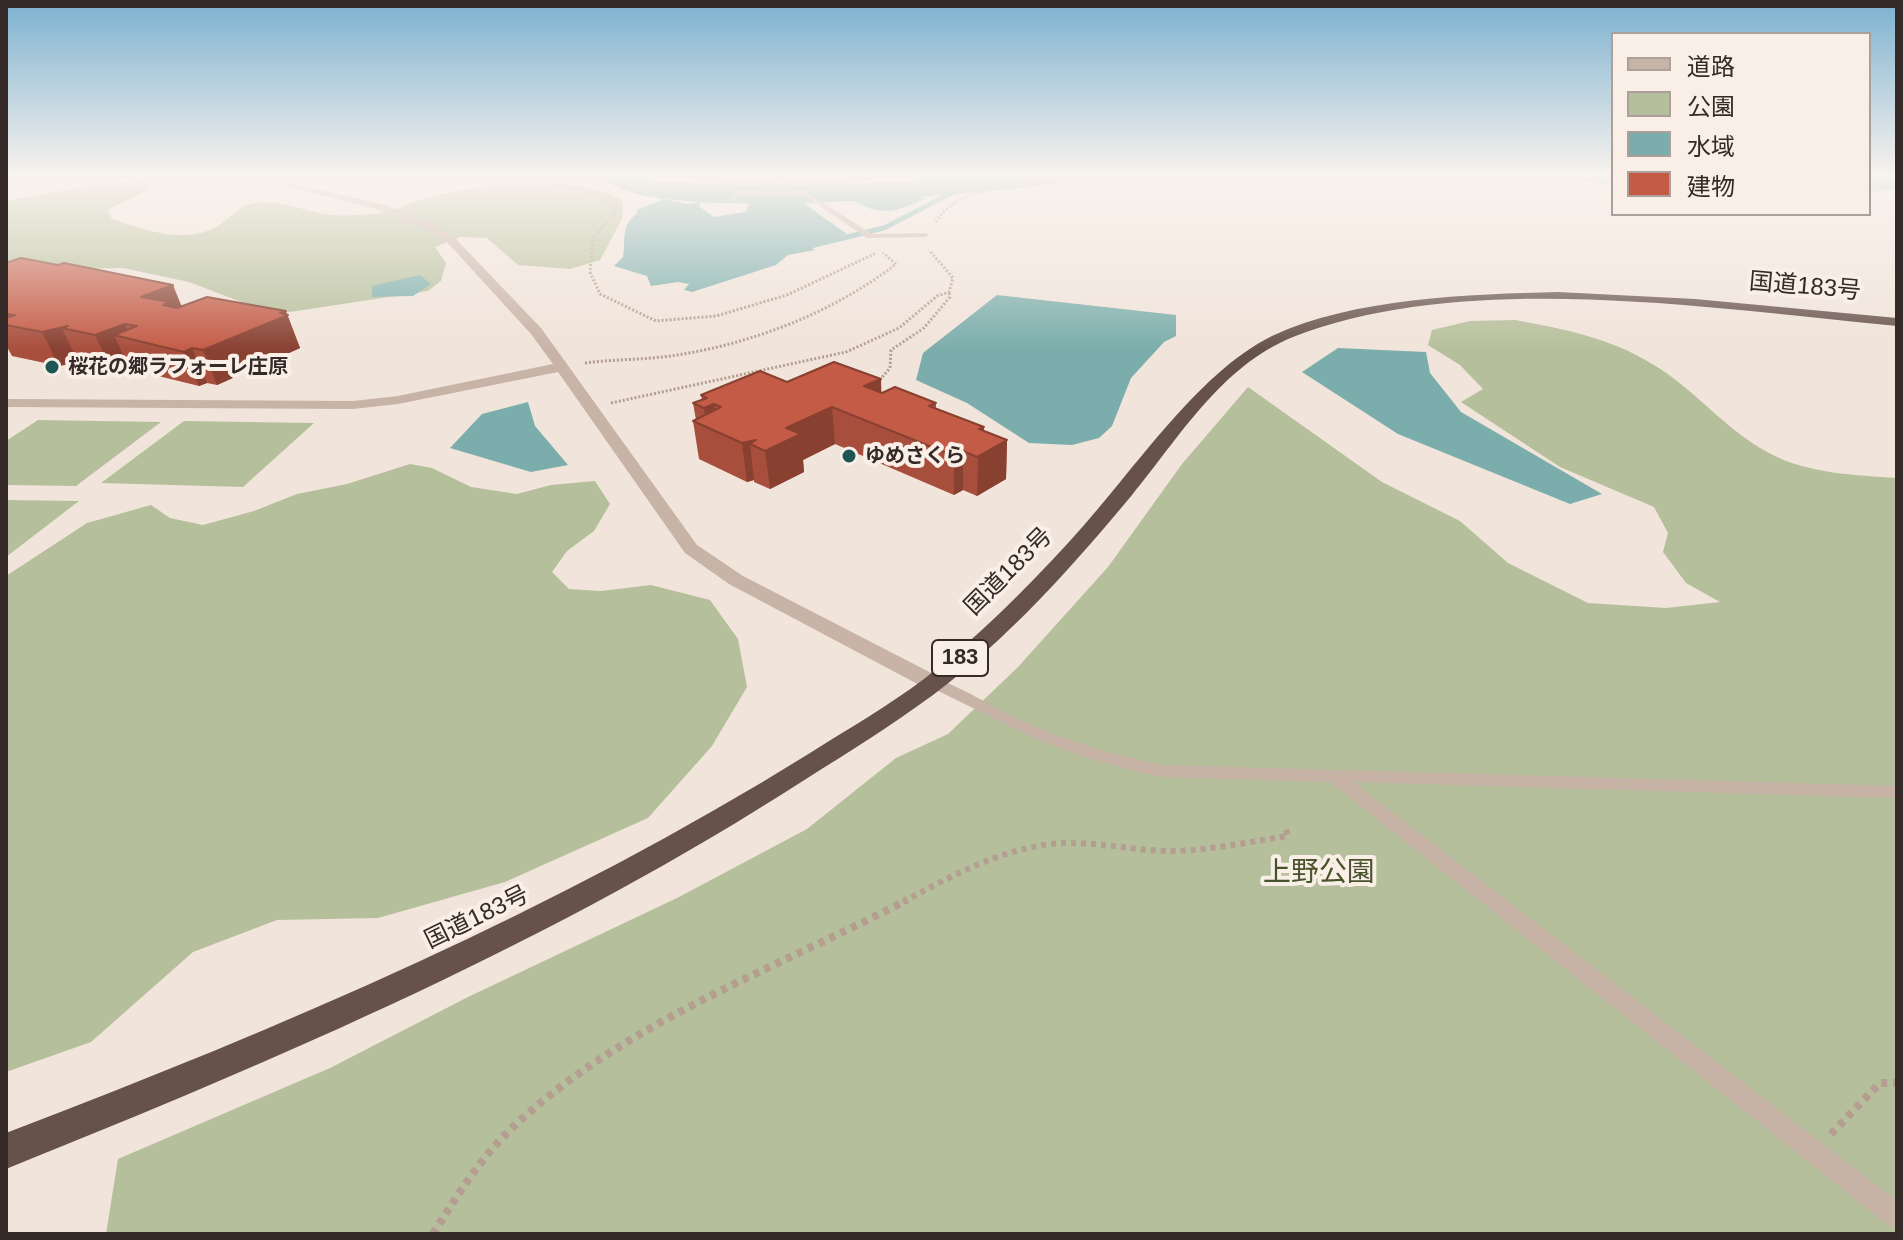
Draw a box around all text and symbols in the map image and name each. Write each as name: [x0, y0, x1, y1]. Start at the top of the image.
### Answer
legend: [1611, 32, 1871, 216]
text: 道路: [1687, 53, 1735, 80]
text: 公園: [1687, 93, 1735, 120]
text: 水域: [1687, 133, 1735, 160]
text: 建物: [1687, 173, 1735, 200]
street label: 国道183号: [1748, 268, 1862, 306]
place label: 桜花の郷ラフォーレ庄原: [68, 355, 288, 379]
marker: 桜花の郷ラフォーレ庄原: [43, 358, 61, 376]
place label: ゆめさくら: [865, 444, 965, 468]
marker: ゆめさくら: [840, 447, 858, 465]
street label: 国道183号: [959, 522, 1059, 622]
road number: 183: [932, 640, 988, 676]
park label: 上野公園: [1263, 856, 1375, 890]
street label: 国道183号: [420, 880, 534, 956]

